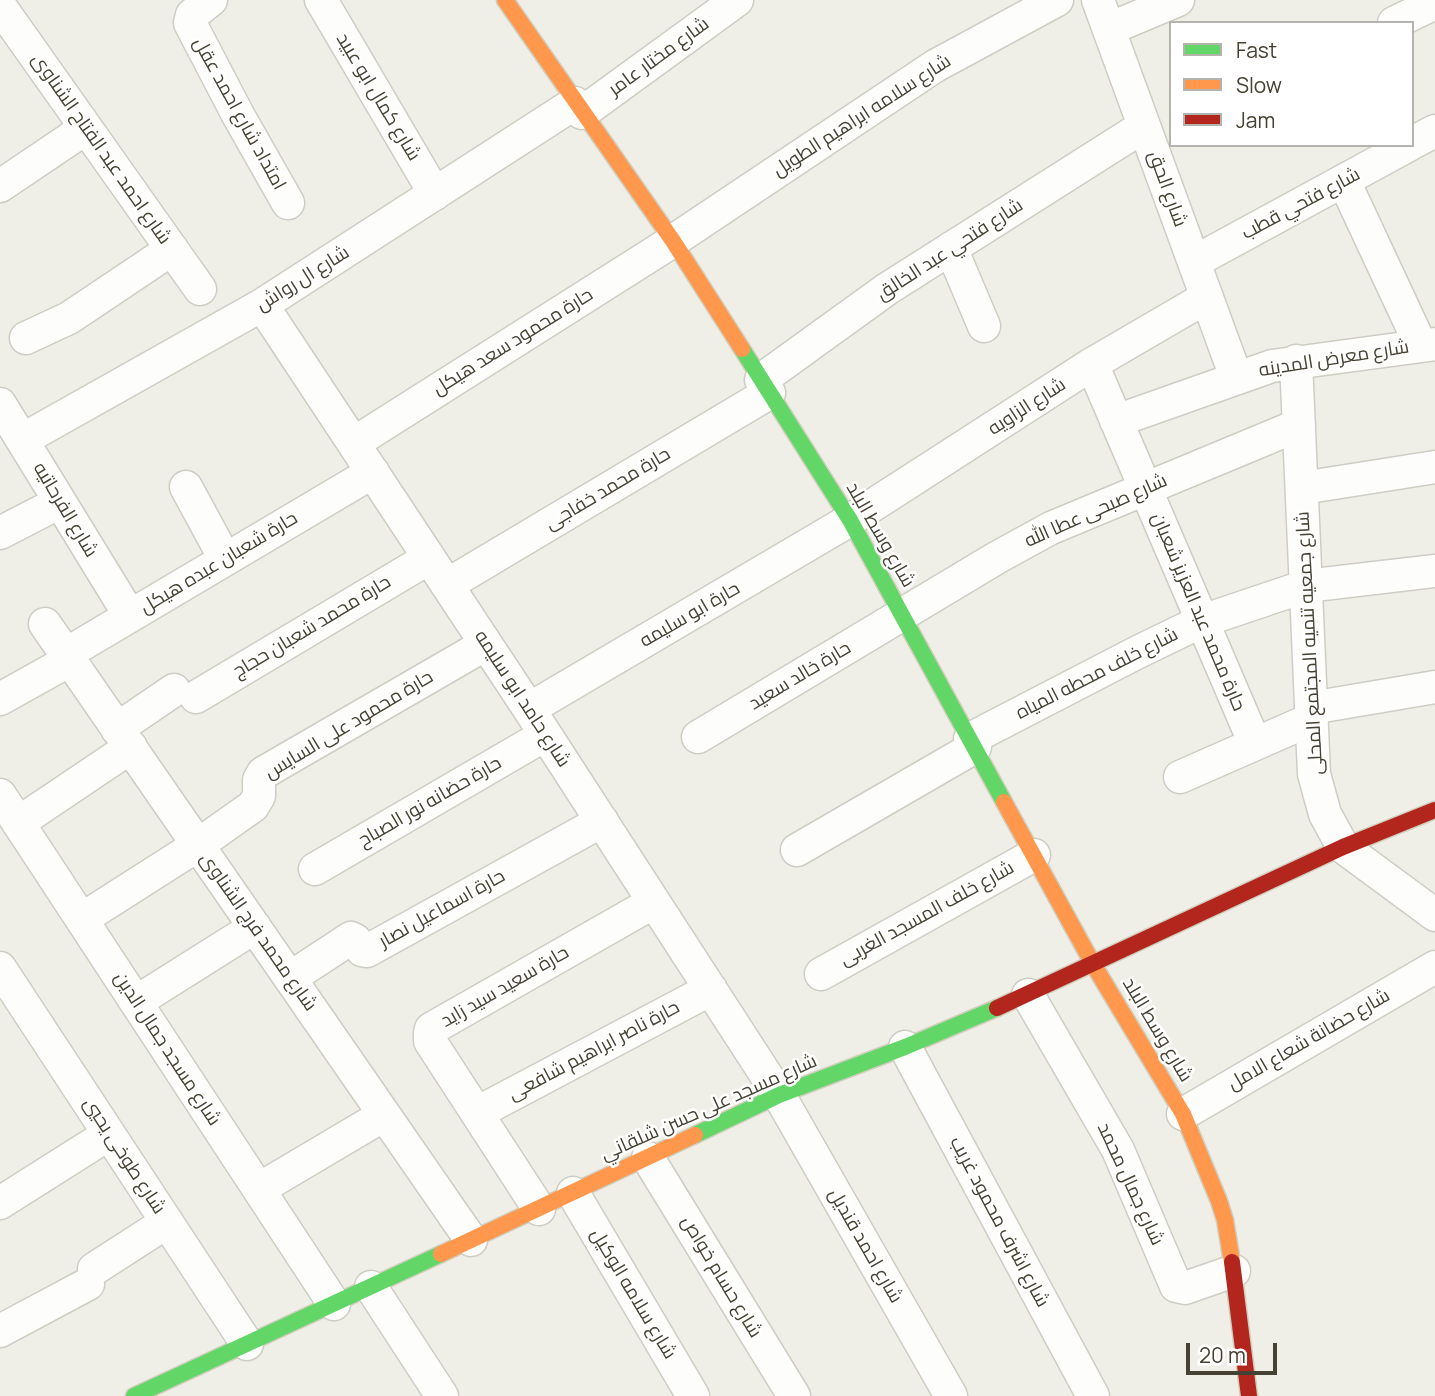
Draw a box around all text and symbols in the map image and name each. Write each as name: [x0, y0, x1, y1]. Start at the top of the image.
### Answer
street label: شارع مختار عامر: [604, 13, 714, 101]
legend: [1169, 21, 1414, 147]
street label: شارع كمال ابو عبيد: [331, 29, 425, 165]
street label: امتداد شارع احمد عقل: [188, 34, 290, 194]
text: Fast: [1236, 36, 1277, 64]
street label: شارع احمد عبد الفتاح الشناوى: [26, 49, 176, 249]
street label: شارع سلامه ابراهيم الطويل: [769, 50, 955, 182]
text: Slow: [1236, 71, 1282, 99]
text: Jam: [1236, 106, 1275, 134]
street label: شارع الحق: [1143, 148, 1191, 230]
street label: شارع فتحي قطب: [1238, 163, 1364, 245]
street label: شارع فتحي عبد الخالق: [872, 194, 1028, 306]
street label: شارع ال رواش: [252, 241, 354, 317]
street label: حارة محمود سعد هيكل: [429, 283, 597, 401]
street label: شارع معرض المدينه: [1257, 336, 1411, 382]
street label: شارع الزاويه: [984, 373, 1070, 441]
street label: حارة محمد خفاجى: [541, 443, 675, 535]
street label: شارع الفرحاتيه: [28, 458, 102, 562]
street label: شارع صبحى عطا الله: [1021, 469, 1171, 553]
street label: شارع وسط البلد: [841, 478, 919, 592]
street label: حارة شعبان عبده هيكل: [136, 507, 302, 619]
street label: حارة محمد عبد العزيز شعبان: [1146, 509, 1250, 715]
street label: شارع جمعيه تنميه المجتمع المحلى: [1292, 511, 1328, 775]
street label: حارة محمد شعبان حجاج: [229, 571, 395, 683]
street label: حارة ابو سليمه: [636, 577, 744, 653]
street label: شارع خلف محطه المياه: [1012, 623, 1182, 725]
street label: شارع حامد ابو سليمه: [469, 626, 575, 772]
street label: حارة خالد سعيد: [745, 637, 855, 715]
street label: حارة محمود على السايس: [261, 666, 437, 784]
street label: حارة حضانه نور الصباح: [354, 752, 506, 852]
street label: شارع محمد فرج الشناوى: [195, 848, 321, 1016]
street label: شارع خلف المسجد الغربى: [836, 857, 1018, 971]
street label: حارة اسماعيل نصار: [375, 865, 509, 953]
street label: حارة سعيد سيد زايد: [437, 941, 573, 1033]
street label: شارع مسجد جمال الدين: [109, 968, 225, 1130]
street label: شارع وسط البلد: [1117, 974, 1197, 1086]
street label: شارع حضانة شعاع الامل: [1224, 984, 1394, 1096]
street label: حارة ناصر ابراهيم شافعى: [504, 996, 684, 1106]
street label: شارع مسجد على حسن شلقاني: [597, 1050, 821, 1166]
street label: شارع طوخى يحيي: [78, 1093, 170, 1219]
street label: شارع جمال محمد: [1092, 1119, 1168, 1249]
street label: شارع اشرف محمود غريب: [944, 1133, 1054, 1311]
street label: شارع احمد قنديل: [823, 1185, 907, 1307]
street label: شارع حسام خواص: [676, 1212, 766, 1342]
street label: شارع سلامه الوكيل: [585, 1225, 681, 1363]
scale bar: [1190, 1330, 1281, 1374]
text: 20 m: [1199, 1341, 1246, 1369]

